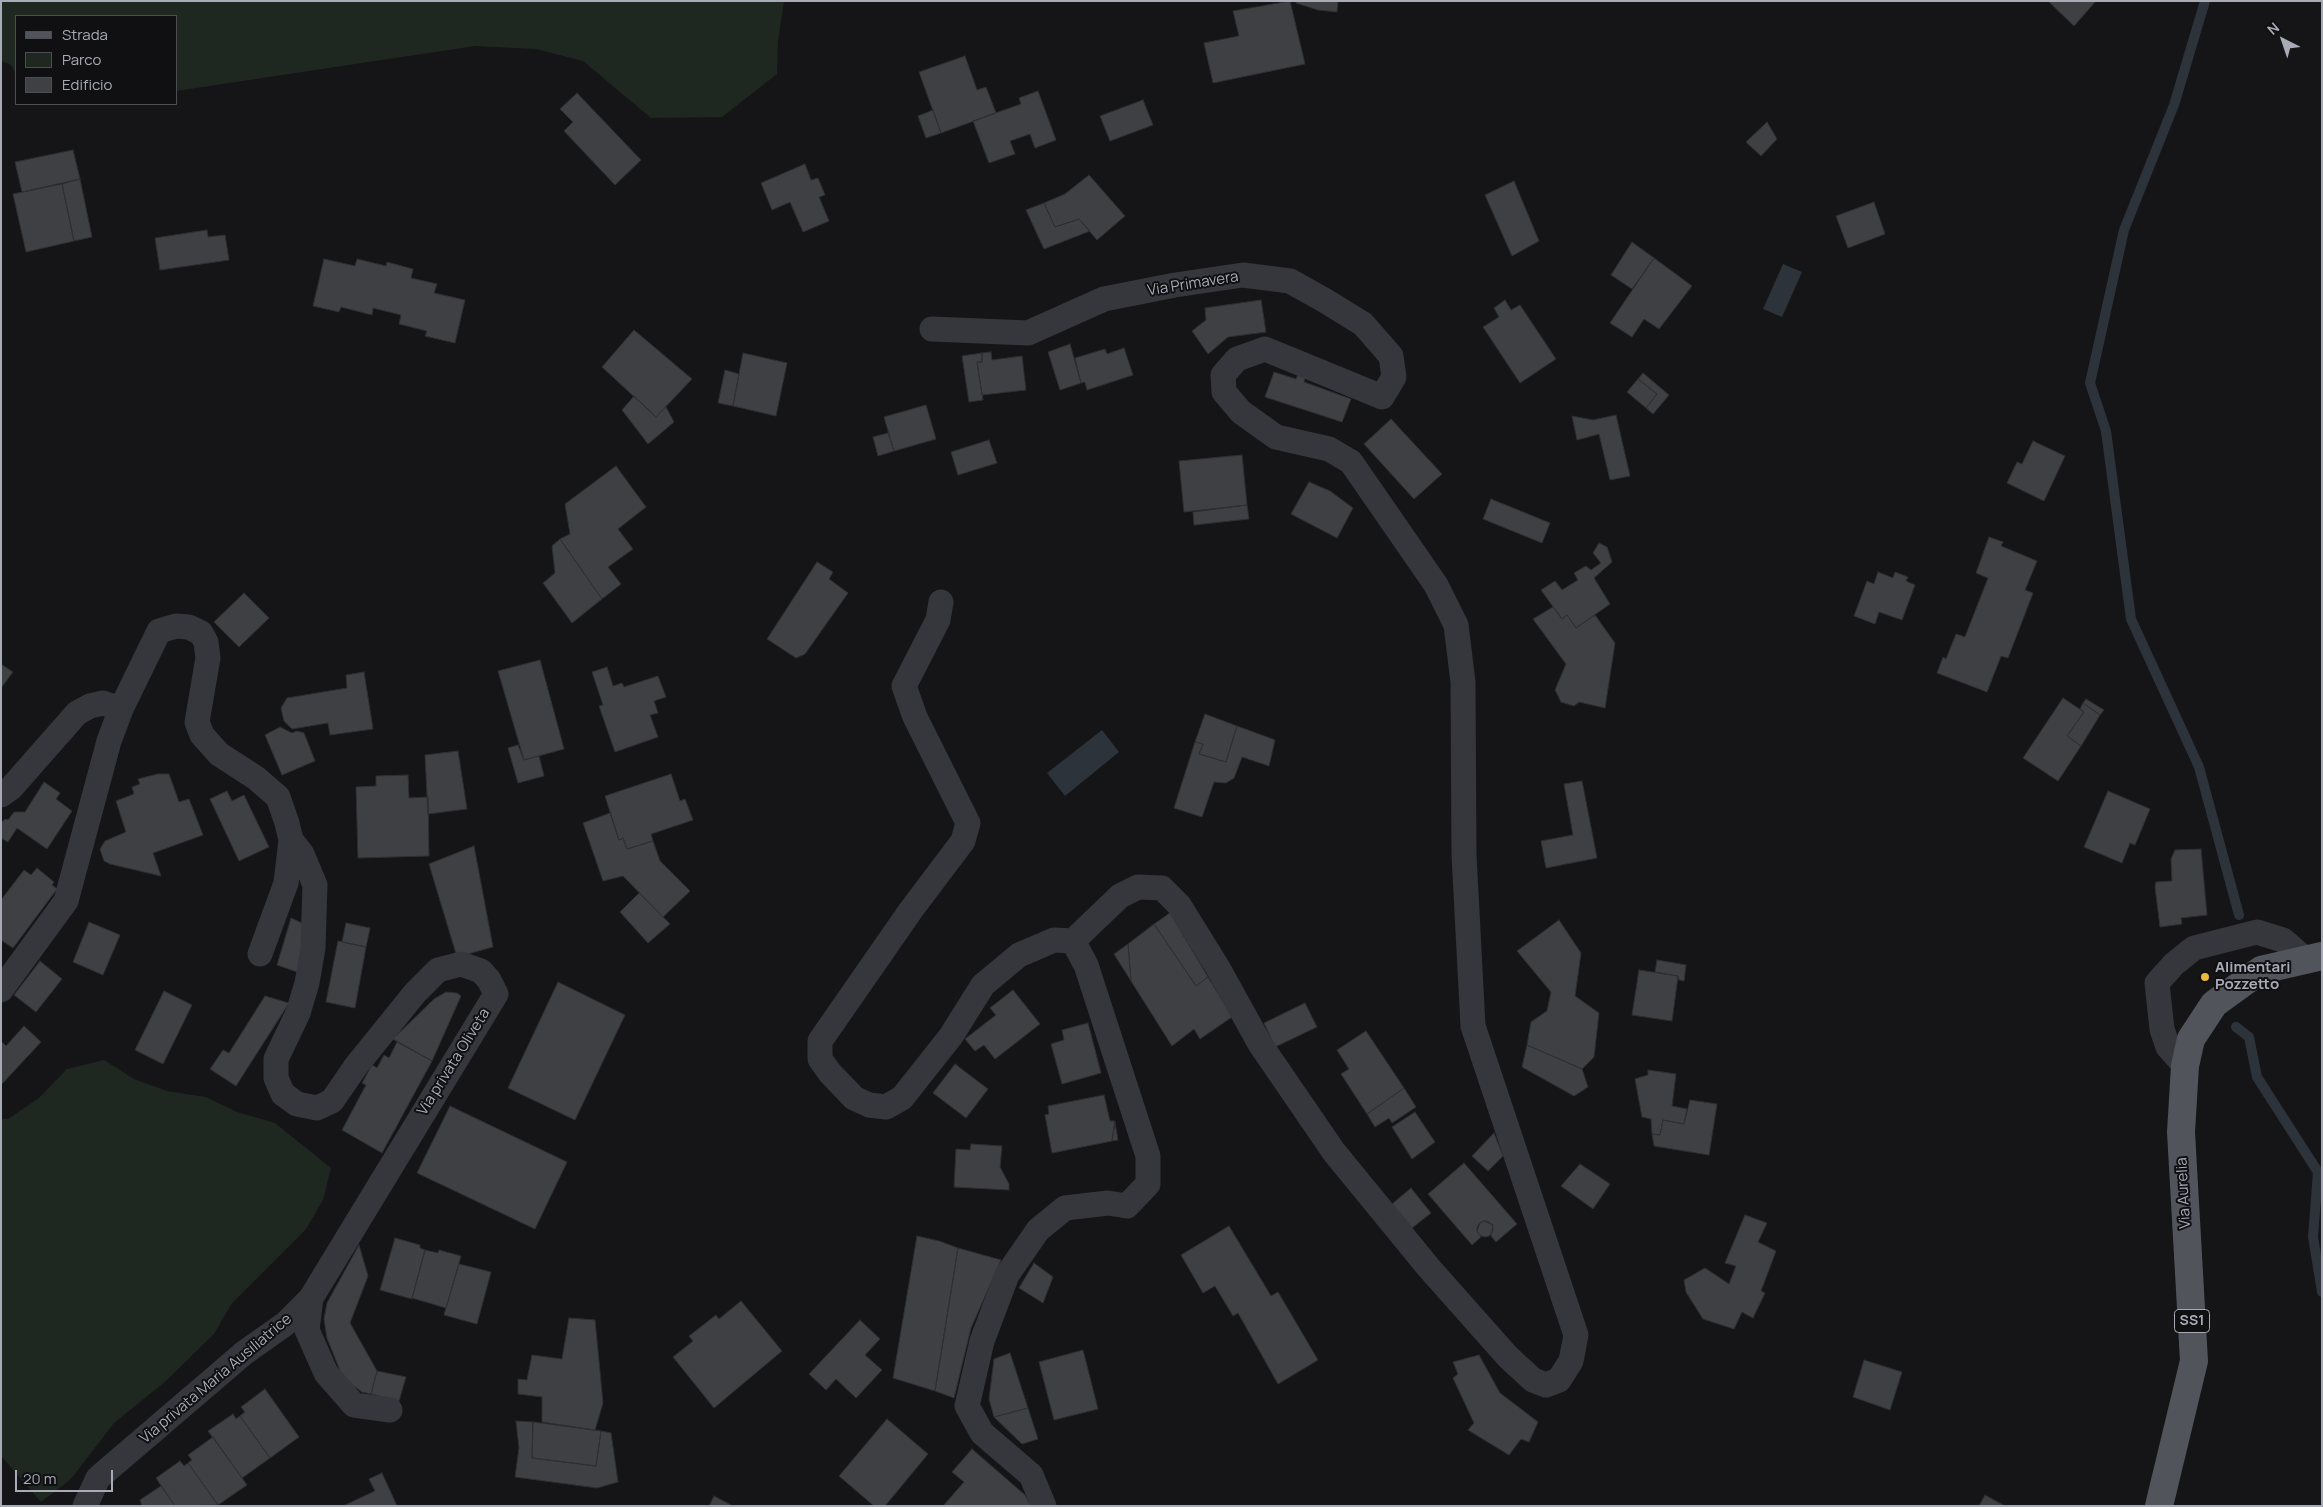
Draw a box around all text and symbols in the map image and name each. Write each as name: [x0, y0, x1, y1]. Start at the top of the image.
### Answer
legend: [15, 15, 178, 105]
north arrow: [2258, 15, 2308, 65]
text: N: [2263, 18, 2283, 39]
text: Strada: [62, 24, 108, 45]
text: Parco: [62, 49, 101, 70]
text: Edificio: [62, 74, 112, 95]
street label: Via Primavera: [1146, 268, 1240, 300]
place label: Alimentari Pozzetto: [2215, 959, 2290, 994]
marker: Alimentari Pozzetto: [2199, 971, 2211, 983]
street label: Via privata Oliveta: [414, 1005, 494, 1119]
street label: Via Aurelia: [2173, 1157, 2195, 1229]
street label: Via privata Maria Ausiliatrice: [137, 1310, 295, 1448]
road number: SS1: [2174, 1310, 2210, 1332]
scale bar: [18, 1460, 115, 1492]
text: 20 m: [23, 1468, 56, 1489]

